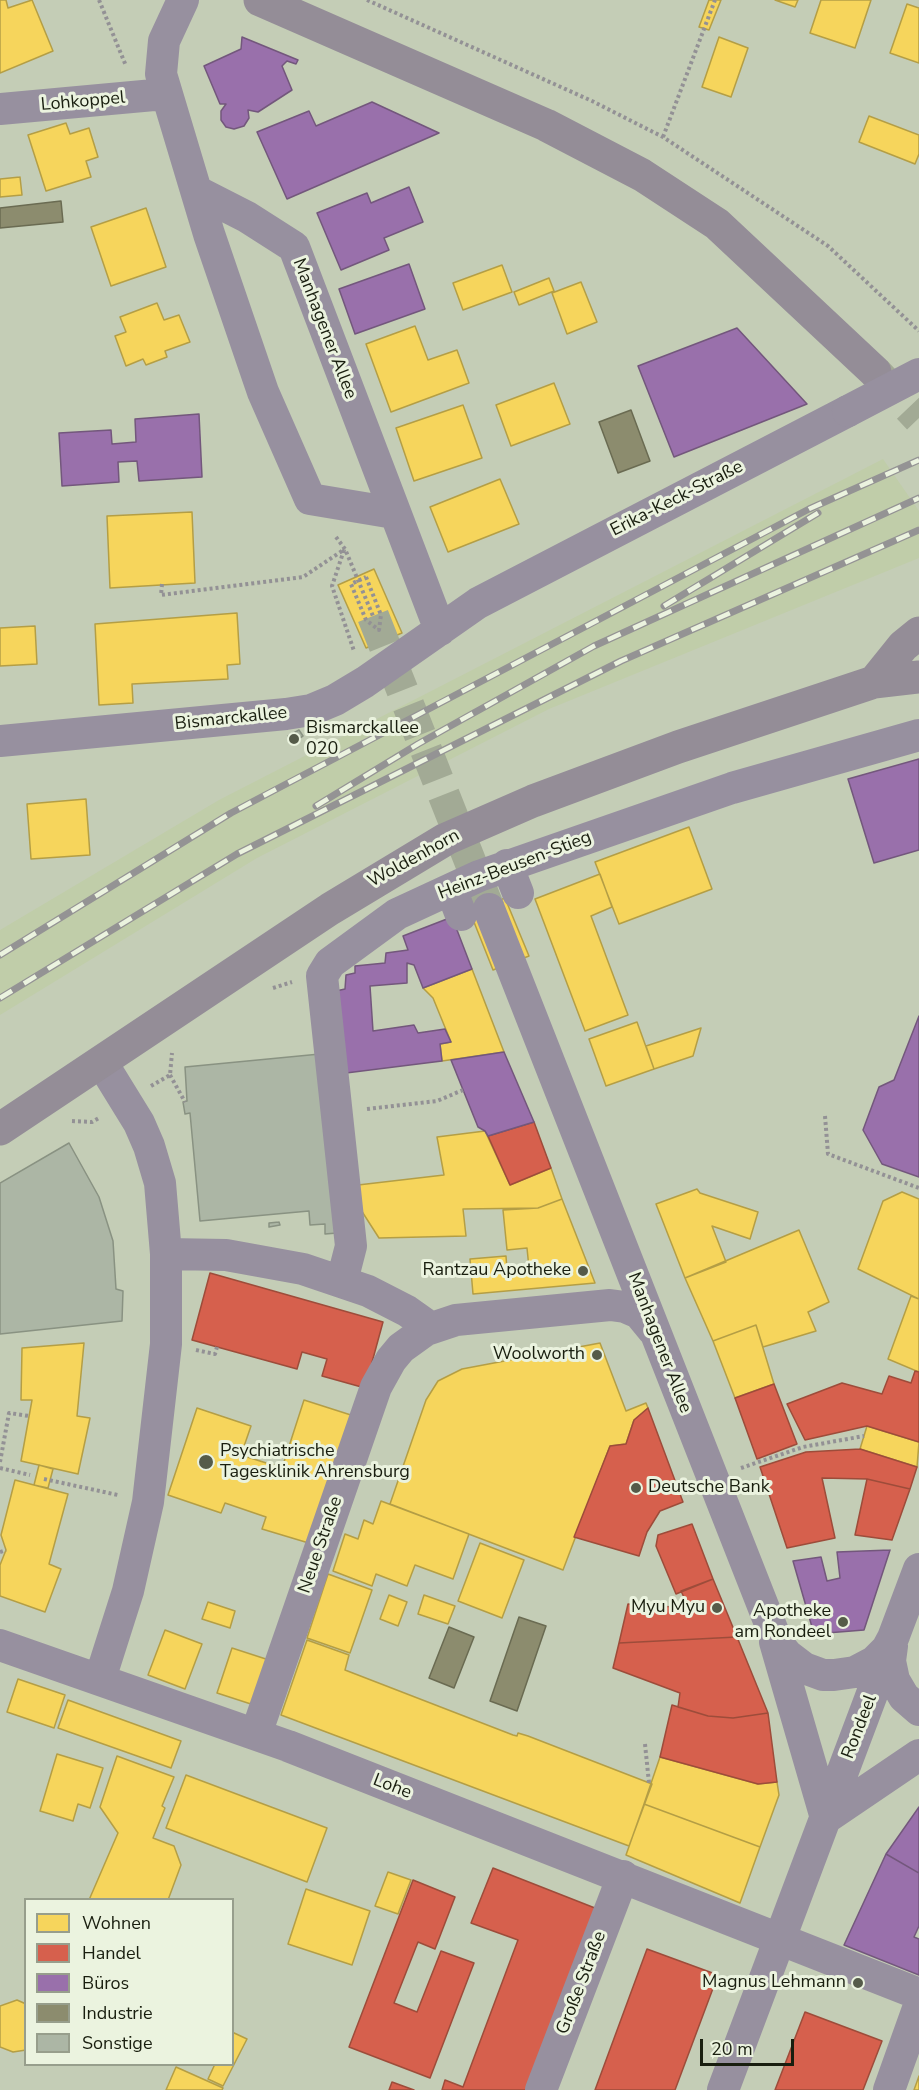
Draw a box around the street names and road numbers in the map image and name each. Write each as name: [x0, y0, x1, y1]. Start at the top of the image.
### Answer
street label: Lohkoppel: [40, 88, 126, 116]
street label: Manhagener Allee: [287, 256, 361, 402]
street label: Erika-Keck-Straße: [607, 456, 747, 542]
street label: Bismarckallee: [174, 702, 288, 736]
street label: Woldenhorn: [365, 825, 463, 893]
street label: Heinz-Beusen-Stieg: [435, 827, 595, 905]
street label: Manhagener Allee: [622, 1270, 696, 1416]
street label: Neue Straße: [294, 1494, 348, 1596]
street label: Rondeel: [838, 1692, 882, 1762]
street label: Lohe: [370, 1770, 414, 1804]
street label: Große Straße: [552, 1928, 612, 2038]

